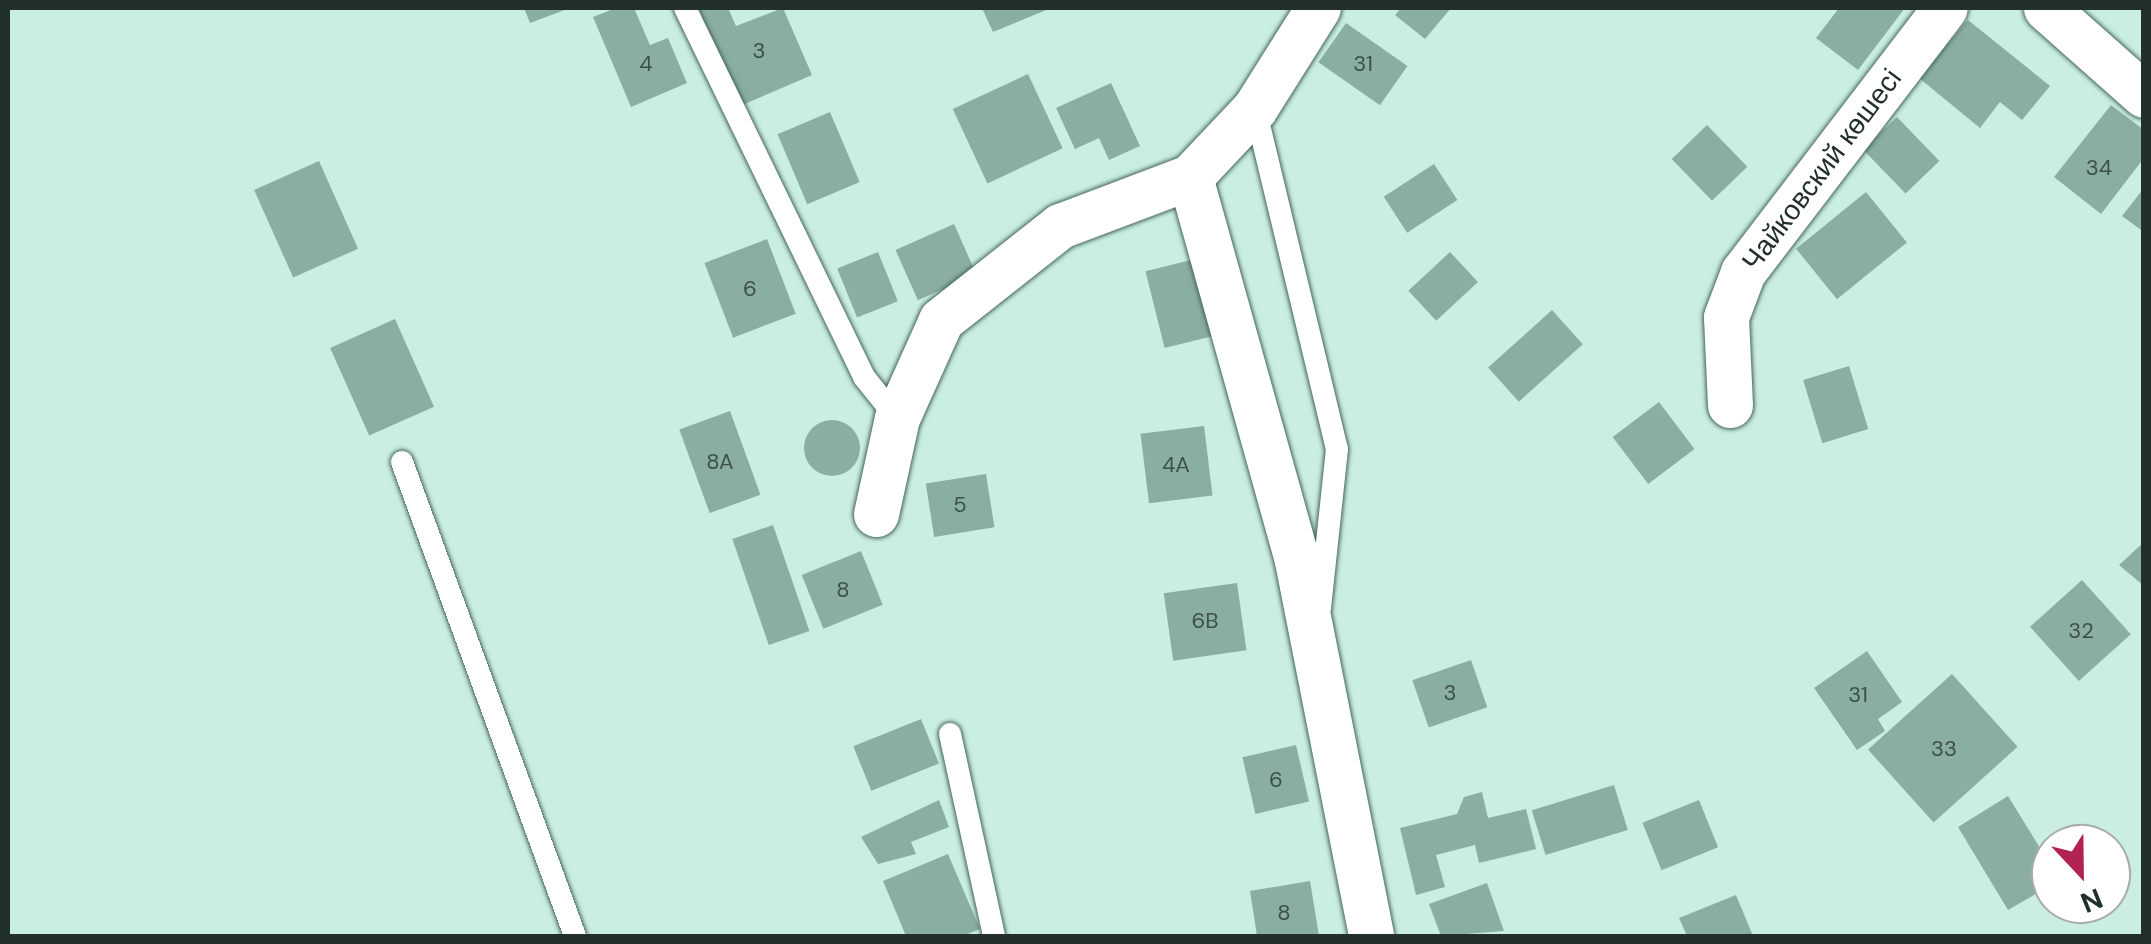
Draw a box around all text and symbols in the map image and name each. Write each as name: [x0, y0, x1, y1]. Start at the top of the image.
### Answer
house number: 3: [752, 38, 766, 64]
house number: 4: [639, 51, 653, 77]
house number: 31: [1353, 51, 1373, 77]
street label: Чайковский көшесі: [1735, 63, 1909, 277]
house number: 34: [2086, 155, 2112, 181]
house number: 6: [743, 276, 757, 302]
house number: 8A: [706, 449, 734, 475]
house number: 4A: [1162, 452, 1190, 478]
house number: 5: [953, 492, 967, 518]
house number: 8: [836, 577, 850, 603]
house number: 6B: [1191, 608, 1219, 634]
house number: 32: [2068, 618, 2094, 644]
house number: 3: [1443, 680, 1457, 706]
house number: 31: [1848, 682, 1868, 708]
house number: 33: [1931, 736, 1957, 762]
house number: 6: [1269, 767, 1283, 793]
north arrow: [2031, 824, 2131, 924]
text: N: [2075, 879, 2108, 921]
house number: 8: [1277, 900, 1291, 926]

